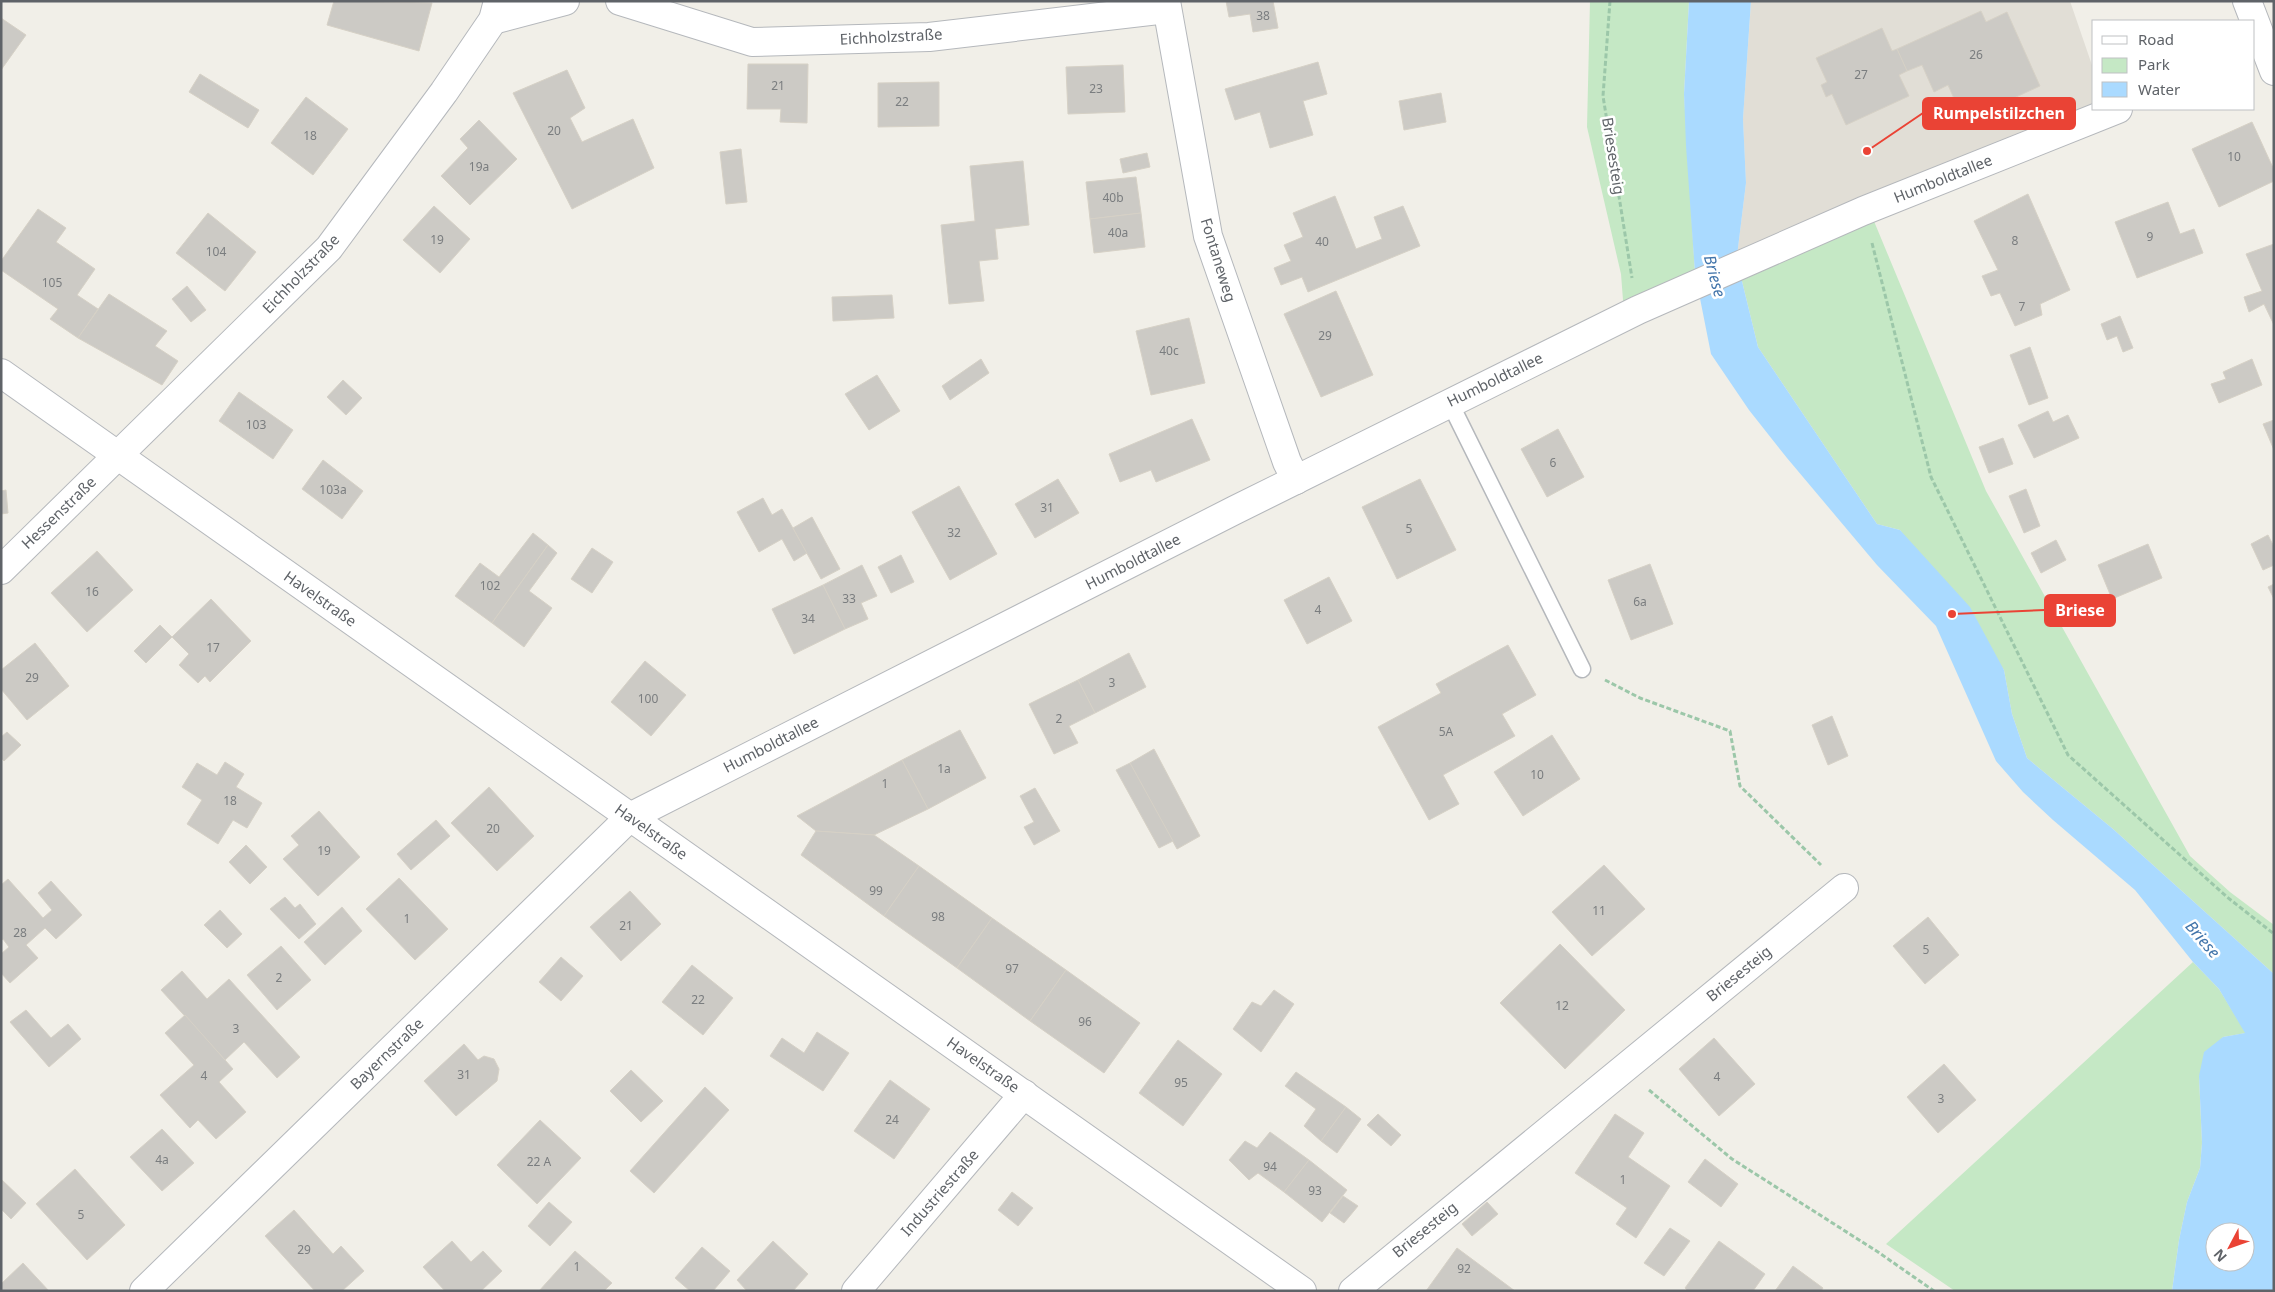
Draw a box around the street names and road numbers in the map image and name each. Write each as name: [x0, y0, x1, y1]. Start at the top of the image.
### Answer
street label: Eichholzstraße: [839, 23, 943, 49]
street label: Briesesteig: [1598, 116, 1630, 196]
street label: Humboldtallee: [1891, 149, 1995, 207]
street label: Fontaneweg: [1197, 215, 1241, 304]
street label: Eichholzstraße: [257, 229, 343, 317]
street label: Humboldtallee: [1443, 347, 1546, 411]
street label: Hessenstraße: [17, 472, 100, 553]
street label: Humboldtallee: [1082, 529, 1184, 594]
street label: Havelstraße: [280, 566, 361, 631]
street label: Humboldtallee: [720, 712, 822, 777]
street label: Havelstraße: [611, 799, 692, 864]
street label: Briesesteig: [1702, 941, 1775, 1006]
street label: Bayernstraße: [345, 1013, 427, 1093]
street label: Havelstraße: [943, 1032, 1024, 1097]
street label: Industriestraße: [896, 1145, 982, 1240]
street label: Briesesteig: [1388, 1197, 1461, 1262]

